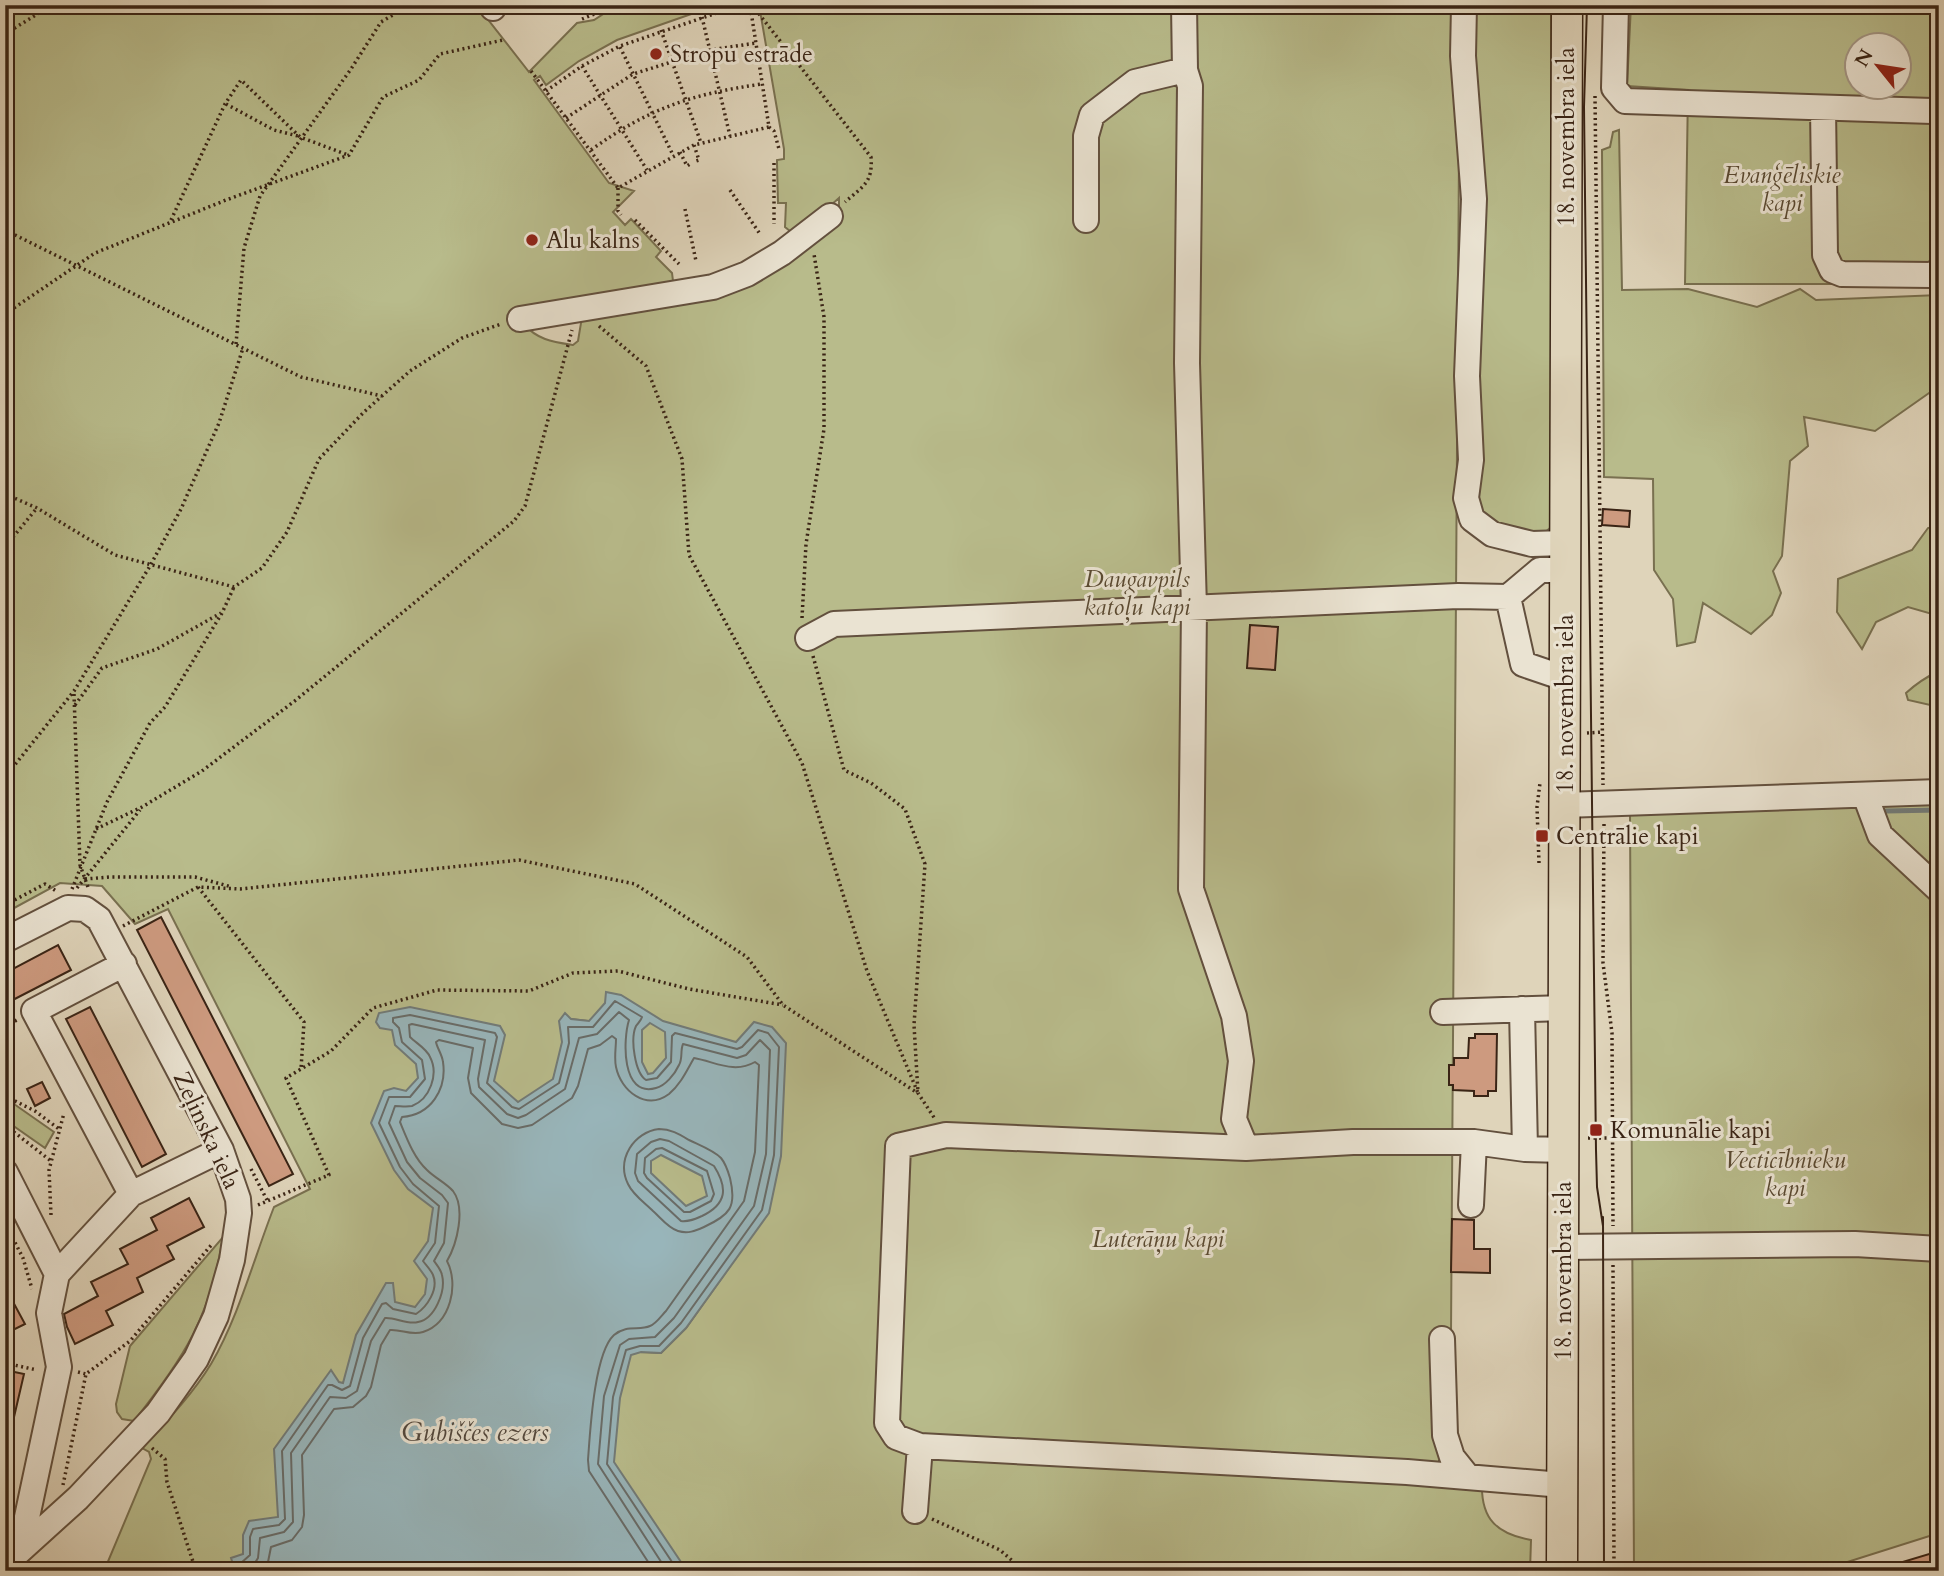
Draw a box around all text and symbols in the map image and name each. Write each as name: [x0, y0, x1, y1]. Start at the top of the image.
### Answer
north arrow: [1842, 32, 1912, 102]
place label: Stropu estrāde: [670, 38, 813, 71]
text: N: [1849, 44, 1880, 72]
marker: Stropu estrāde: [648, 46, 664, 62]
street label: 18. novembra iela: [1550, 47, 1583, 227]
park label: Evanģēliskie kapi: [1724, 159, 1841, 220]
place label: Alu kalns: [546, 224, 640, 257]
marker: Alu kalns: [524, 232, 540, 248]
park label: Daugavpils katoļu kapi: [1084, 563, 1191, 624]
street label: 18. novembra iela: [1549, 614, 1582, 794]
place label: Centrālie kapi: [1556, 820, 1699, 853]
marker: Centrālie kapi: [1534, 828, 1550, 844]
street label: Zeļinska iela: [165, 1066, 248, 1195]
place label: Komunālie kapi: [1610, 1114, 1771, 1147]
marker: Komunālie kapi: [1588, 1122, 1604, 1138]
park label: Vecticībnieku kapi: [1724, 1144, 1846, 1205]
street label: 18. novembra iela: [1547, 1181, 1580, 1361]
park label: Luterāņu kapi: [1092, 1223, 1224, 1256]
water label: Gubiščes ezers: [402, 1415, 549, 1450]

